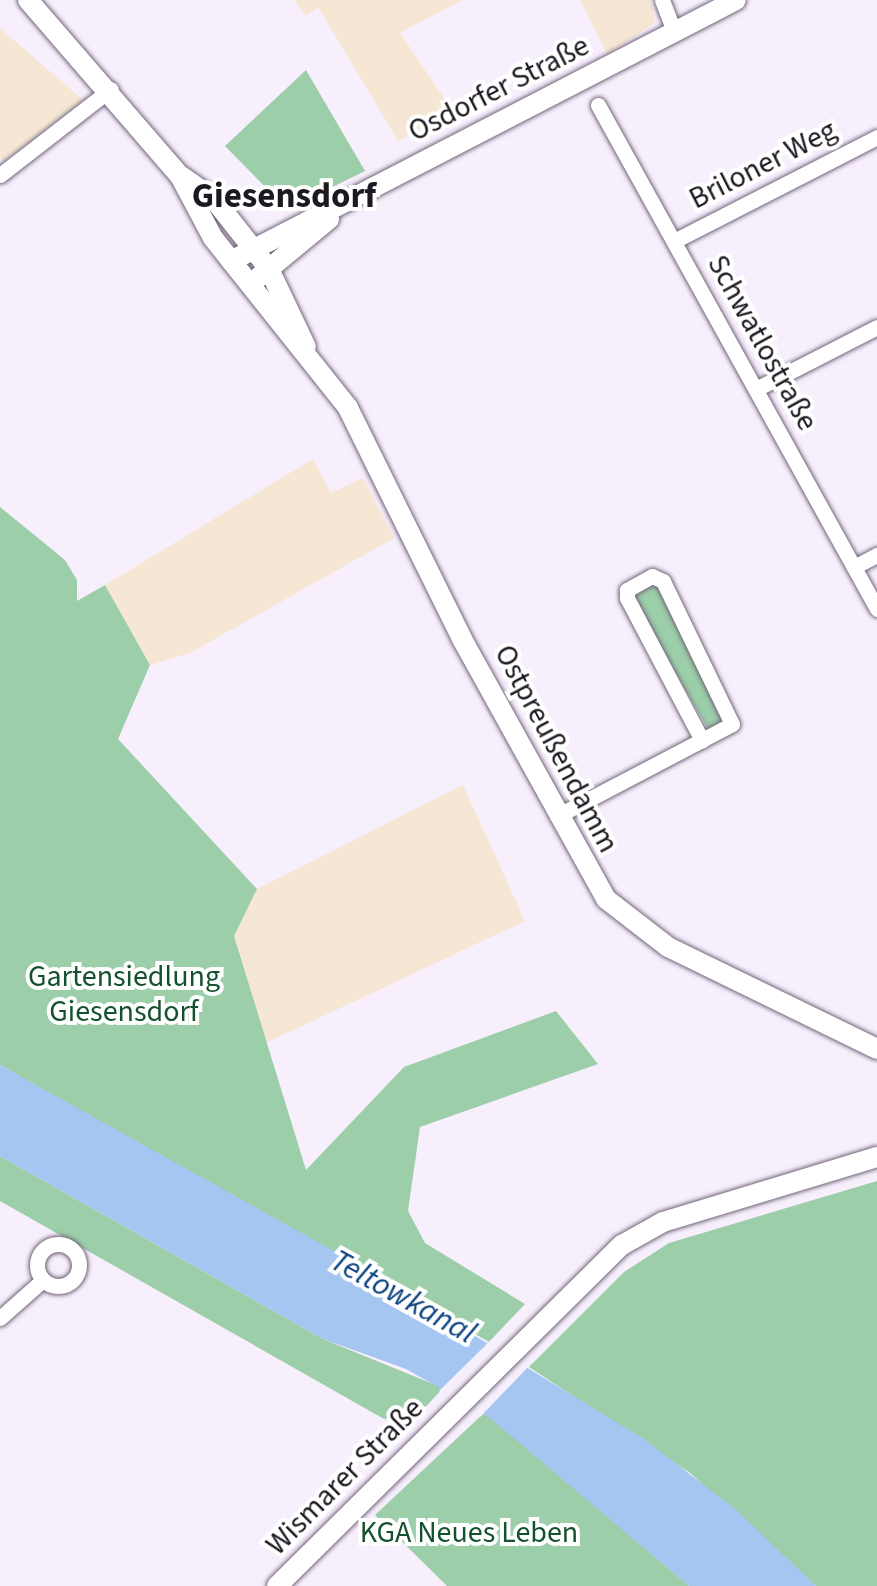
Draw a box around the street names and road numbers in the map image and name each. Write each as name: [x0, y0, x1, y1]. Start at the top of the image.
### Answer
street label: Osdorfer Straße: [403, 28, 595, 150]
street label: Briloner Weg: [683, 113, 843, 217]
street label: Schwatlostraße: [699, 249, 825, 437]
street label: Ostpreußendamm: [486, 639, 626, 859]
street label: Wismarer Straße: [259, 1391, 431, 1563]

